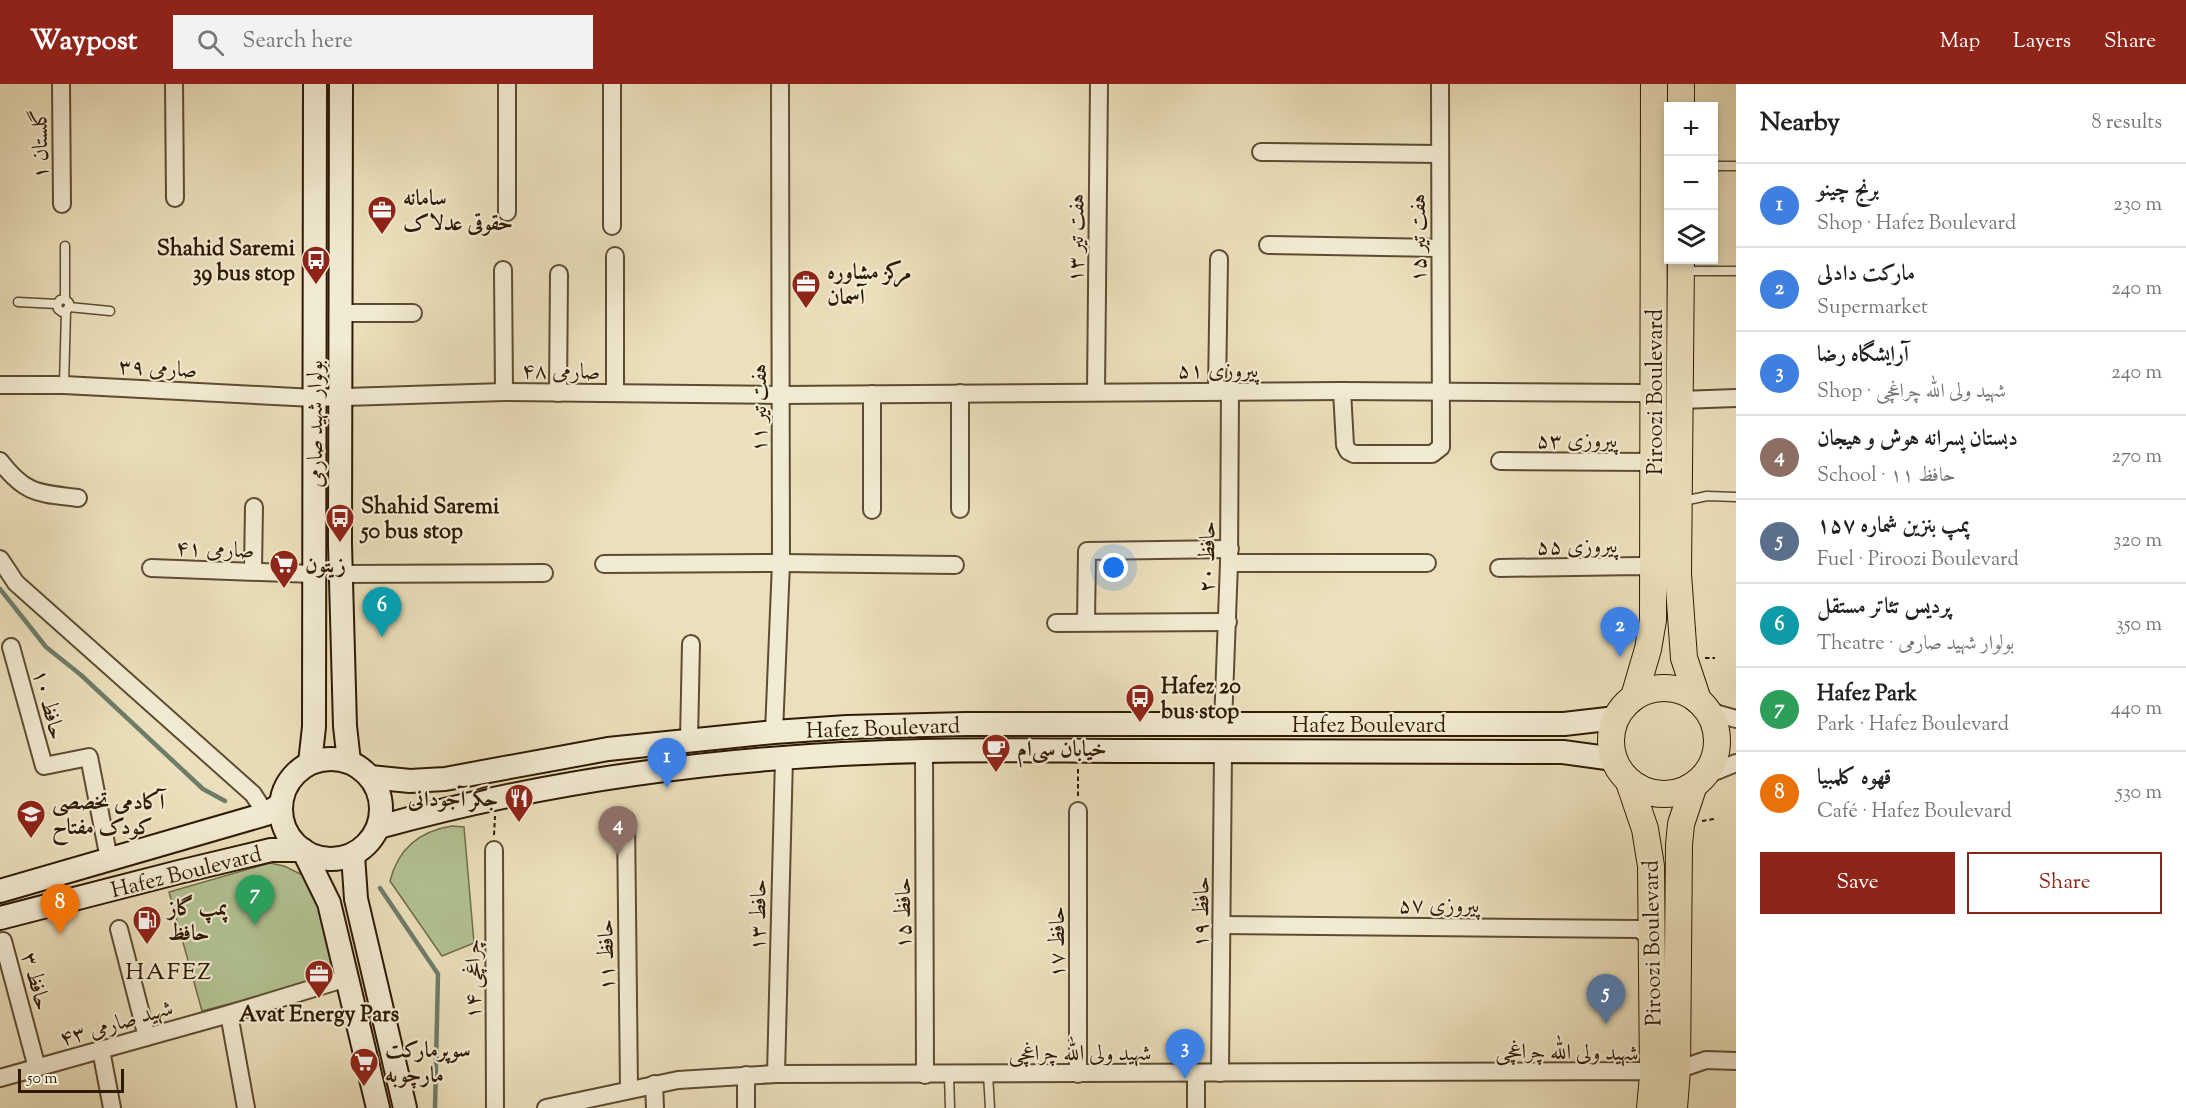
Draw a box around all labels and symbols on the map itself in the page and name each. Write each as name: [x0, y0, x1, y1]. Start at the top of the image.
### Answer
street label: گلستان ۱: [25, 109, 59, 179]
place label: سامانه حقوقی عدلاک: [403, 184, 513, 241]
street label: هفت تیر ۱۳: [1061, 193, 1095, 283]
street label: هفت تیر ۱۵: [1404, 193, 1436, 283]
office icon: سامانه حقوقی عدلاک: [366, 194, 398, 236]
place label: Shahid Saremi 39 bus stop: [157, 234, 296, 291]
bus stop icon: Shahid Saremi 39 bus stop: [300, 244, 332, 286]
place label: مرکز مشاوره آسمان: [827, 258, 911, 315]
office icon: مرکز مشاوره آسمان: [790, 268, 822, 310]
street label: Piroozi Boulevard: [1641, 309, 1673, 475]
street label: صارمی ۳۹: [118, 352, 198, 388]
street label: صارمی ۴۸: [521, 356, 601, 390]
street label: پیروزی ۵۱: [1177, 356, 1260, 388]
street label: بولوار شهید صارمی: [301, 360, 333, 488]
street label: هفت تیر ۱۱: [745, 363, 777, 453]
street label: پیروزی ۵۳: [1536, 426, 1619, 458]
place label: Shahid Saremi 50 bus stop: [359, 492, 500, 549]
bus stop icon: Shahid Saremi 50 bus stop: [324, 502, 356, 544]
street label: حافظ ۲۰: [1192, 521, 1226, 593]
street label: پیروزی ۵۵: [1536, 531, 1620, 565]
street label: صارمی ۴۱: [175, 534, 255, 568]
supermarket icon: زیتون: [268, 548, 300, 590]
place label: زیتون: [305, 551, 346, 583]
your location: [1099, 553, 1128, 582]
pin: 6: [362, 588, 401, 637]
pin: 2: [1600, 608, 1640, 657]
street label: حافظ ۱۰: [22, 666, 72, 744]
place label: Hafez 20 bus stop: [1160, 672, 1241, 729]
bus stop icon: Hafez 20 bus stop: [1124, 682, 1156, 724]
street label: Hafez Boulevard: [805, 711, 961, 749]
street label: Hafez Boulevard: [1292, 711, 1446, 743]
cafe icon: خیابان سی‌ام: [980, 732, 1012, 774]
place label: خیابان سی‌ام: [1017, 735, 1107, 768]
pin: 1: [648, 738, 686, 788]
restaurant icon: جگر آجودانی: [503, 782, 535, 824]
place label: جگر آجودانی: [407, 785, 498, 817]
place label: آکادمی تخصصی کودک مفتاح: [52, 788, 167, 846]
school or university icon: آکادمی تخصصی کودک مفتاح: [15, 798, 47, 840]
pin: 4: [598, 806, 638, 856]
street label: Hafez Boulevard: [108, 840, 265, 908]
street label: Piroozi Boulevard: [1637, 860, 1671, 1026]
pin: 7: [236, 876, 274, 925]
street label: حافظ ۱۹: [1186, 876, 1220, 948]
street label: حافظ ۱۵: [889, 877, 921, 949]
street label: حافط ۱۳: [743, 879, 777, 951]
pin: 8: [40, 884, 80, 934]
street label: پیروزی ۵۷: [1398, 891, 1481, 923]
place label: پمپ گاز حافظ: [165, 894, 228, 951]
fuel station icon: پمپ گاز حافظ: [131, 904, 163, 946]
street label: حافظ ۱۷: [1043, 906, 1075, 978]
street label: حافظ ۱۱: [591, 919, 625, 991]
street label: چراغچی ۱۴: [459, 939, 491, 1019]
street label: حافظ ۳: [11, 949, 57, 1014]
district label: HAFEZ: [125, 956, 213, 990]
office icon: Avat Energy Pars: [303, 958, 335, 1000]
pin: 5: [1586, 974, 1626, 1024]
street label: شهید صارمی ۴۳: [56, 993, 177, 1056]
place label: Avat Energy Pars: [239, 1000, 399, 1032]
pin: 3: [1166, 1030, 1204, 1079]
street label: شهید ولی الله چراغچی: [1495, 1033, 1639, 1071]
street label: شهید ولی الله چراغچی: [1008, 1035, 1152, 1071]
place label: سوپرمارکت مارچوبه: [385, 1036, 471, 1093]
supermarket icon: سوپرمارکت مارچوبه: [348, 1046, 380, 1088]
scale bar: [18, 1066, 124, 1094]

